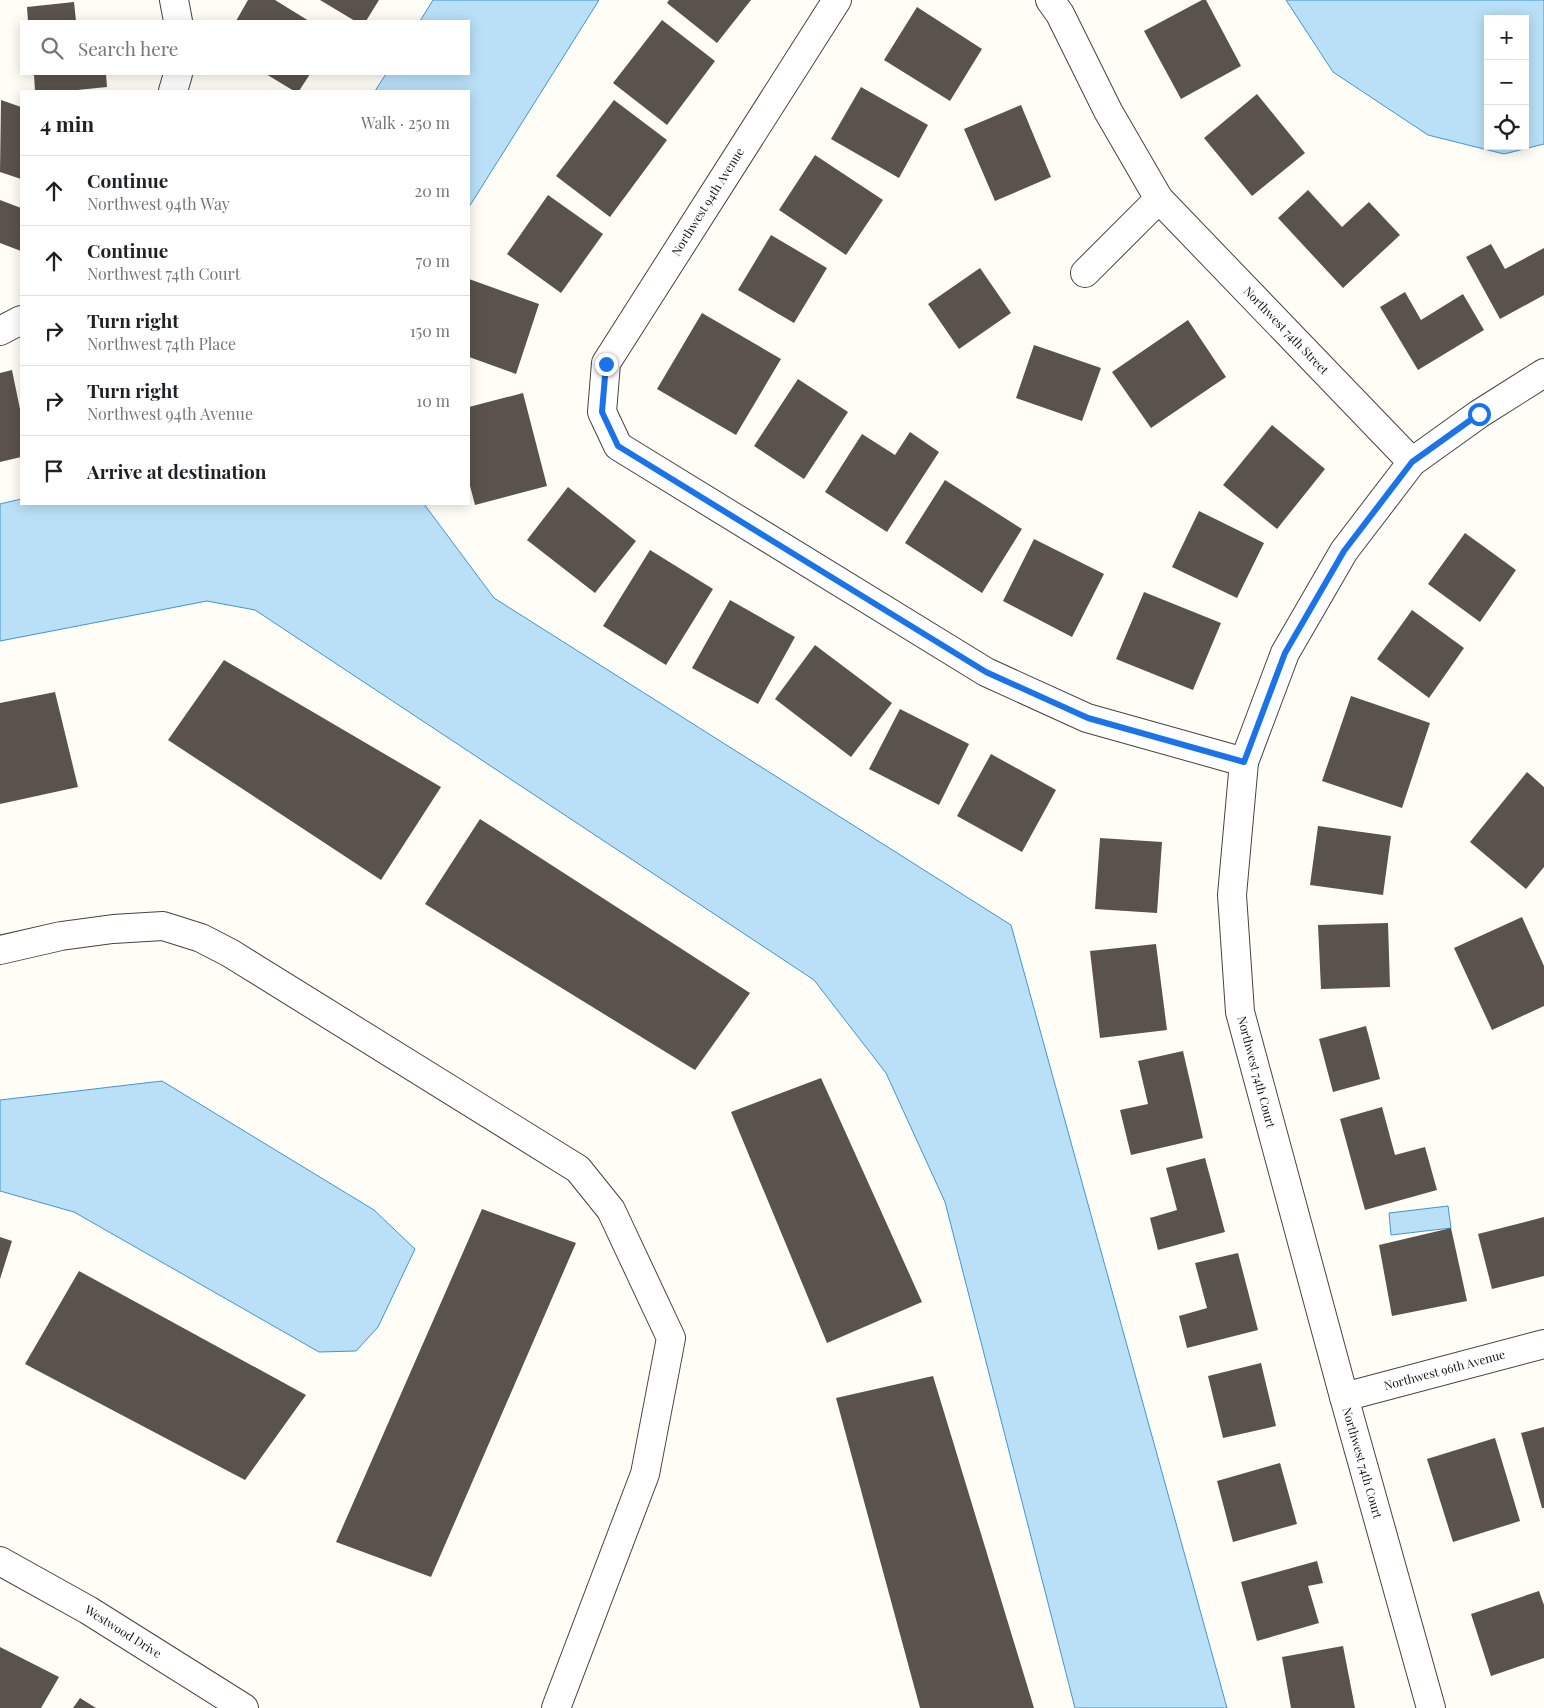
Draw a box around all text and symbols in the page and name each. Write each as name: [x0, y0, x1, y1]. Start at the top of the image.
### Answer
map controls: [1484, 15, 1529, 150]
button: +: [1484, 15, 1529, 60]
search box: [20, 20, 470, 75]
icon: search: [38, 34, 66, 62]
text: Search here: [78, 35, 178, 61]
button: −: [1484, 60, 1529, 105]
button: locate: [1484, 105, 1529, 150]
text: 4 min: [40, 109, 94, 137]
text: Walk · 250 m: [361, 112, 450, 133]
street label: Northwest 94th Avenue: [667, 144, 747, 259]
text: Continue: [87, 167, 168, 193]
icon: ahead: [40, 177, 68, 205]
text: 20 m: [415, 180, 450, 201]
text: Northwest 94th Way: [87, 193, 230, 214]
text: Continue: [87, 237, 168, 263]
icon: ahead: [40, 247, 68, 275]
text: 70 m: [416, 250, 450, 271]
text: Northwest 74th Court: [87, 263, 240, 284]
street label: Northwest 74th Street: [1241, 283, 1333, 378]
text: Turn right: [87, 307, 179, 333]
icon: right: [40, 317, 68, 345]
text: 150 m: [410, 320, 450, 341]
text: Northwest 74th Place: [87, 333, 236, 354]
route end: [595, 353, 618, 376]
text: Turn right: [87, 377, 179, 403]
icon: right: [40, 387, 68, 415]
text: 10 m: [416, 390, 450, 411]
text: Northwest 94th Avenue: [87, 403, 253, 424]
route start: [1468, 403, 1491, 426]
icon: arrive: [40, 457, 68, 485]
text: Arrive at destination: [87, 458, 267, 484]
street label: Northwest 74th Court: [1234, 1014, 1280, 1130]
street label: Northwest 96th Avenue: [1382, 1346, 1507, 1393]
street label: Northwest 74th Court: [1339, 1405, 1387, 1521]
street label: Westwood Drive: [81, 1601, 165, 1661]

